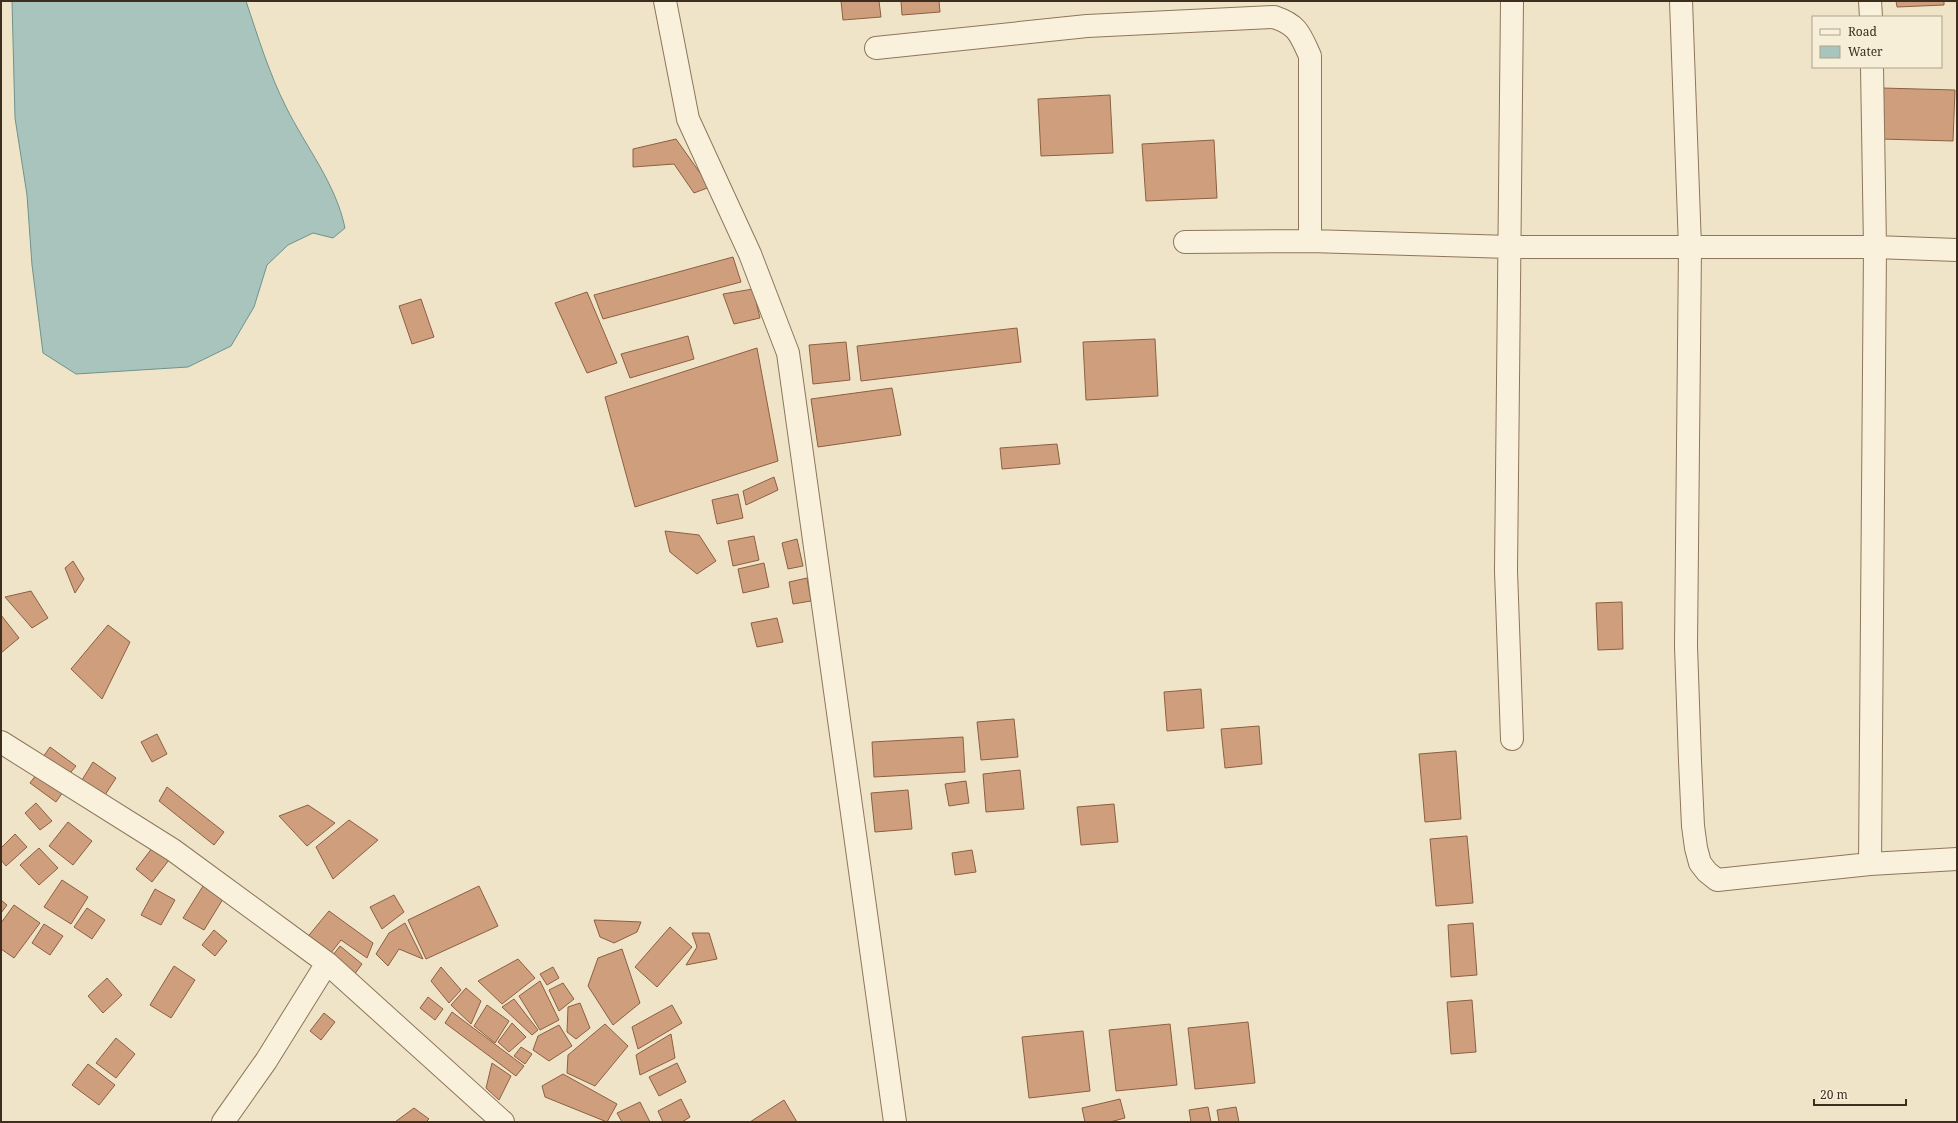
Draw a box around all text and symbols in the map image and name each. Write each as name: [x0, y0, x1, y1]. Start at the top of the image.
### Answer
legend: [1812, 16, 1942, 68]
text: Road: [1848, 23, 1878, 40]
text: Water: [1848, 43, 1883, 60]
scale bar: [1814, 1081, 1906, 1107]
text: 20 m: [1820, 1086, 1848, 1103]

